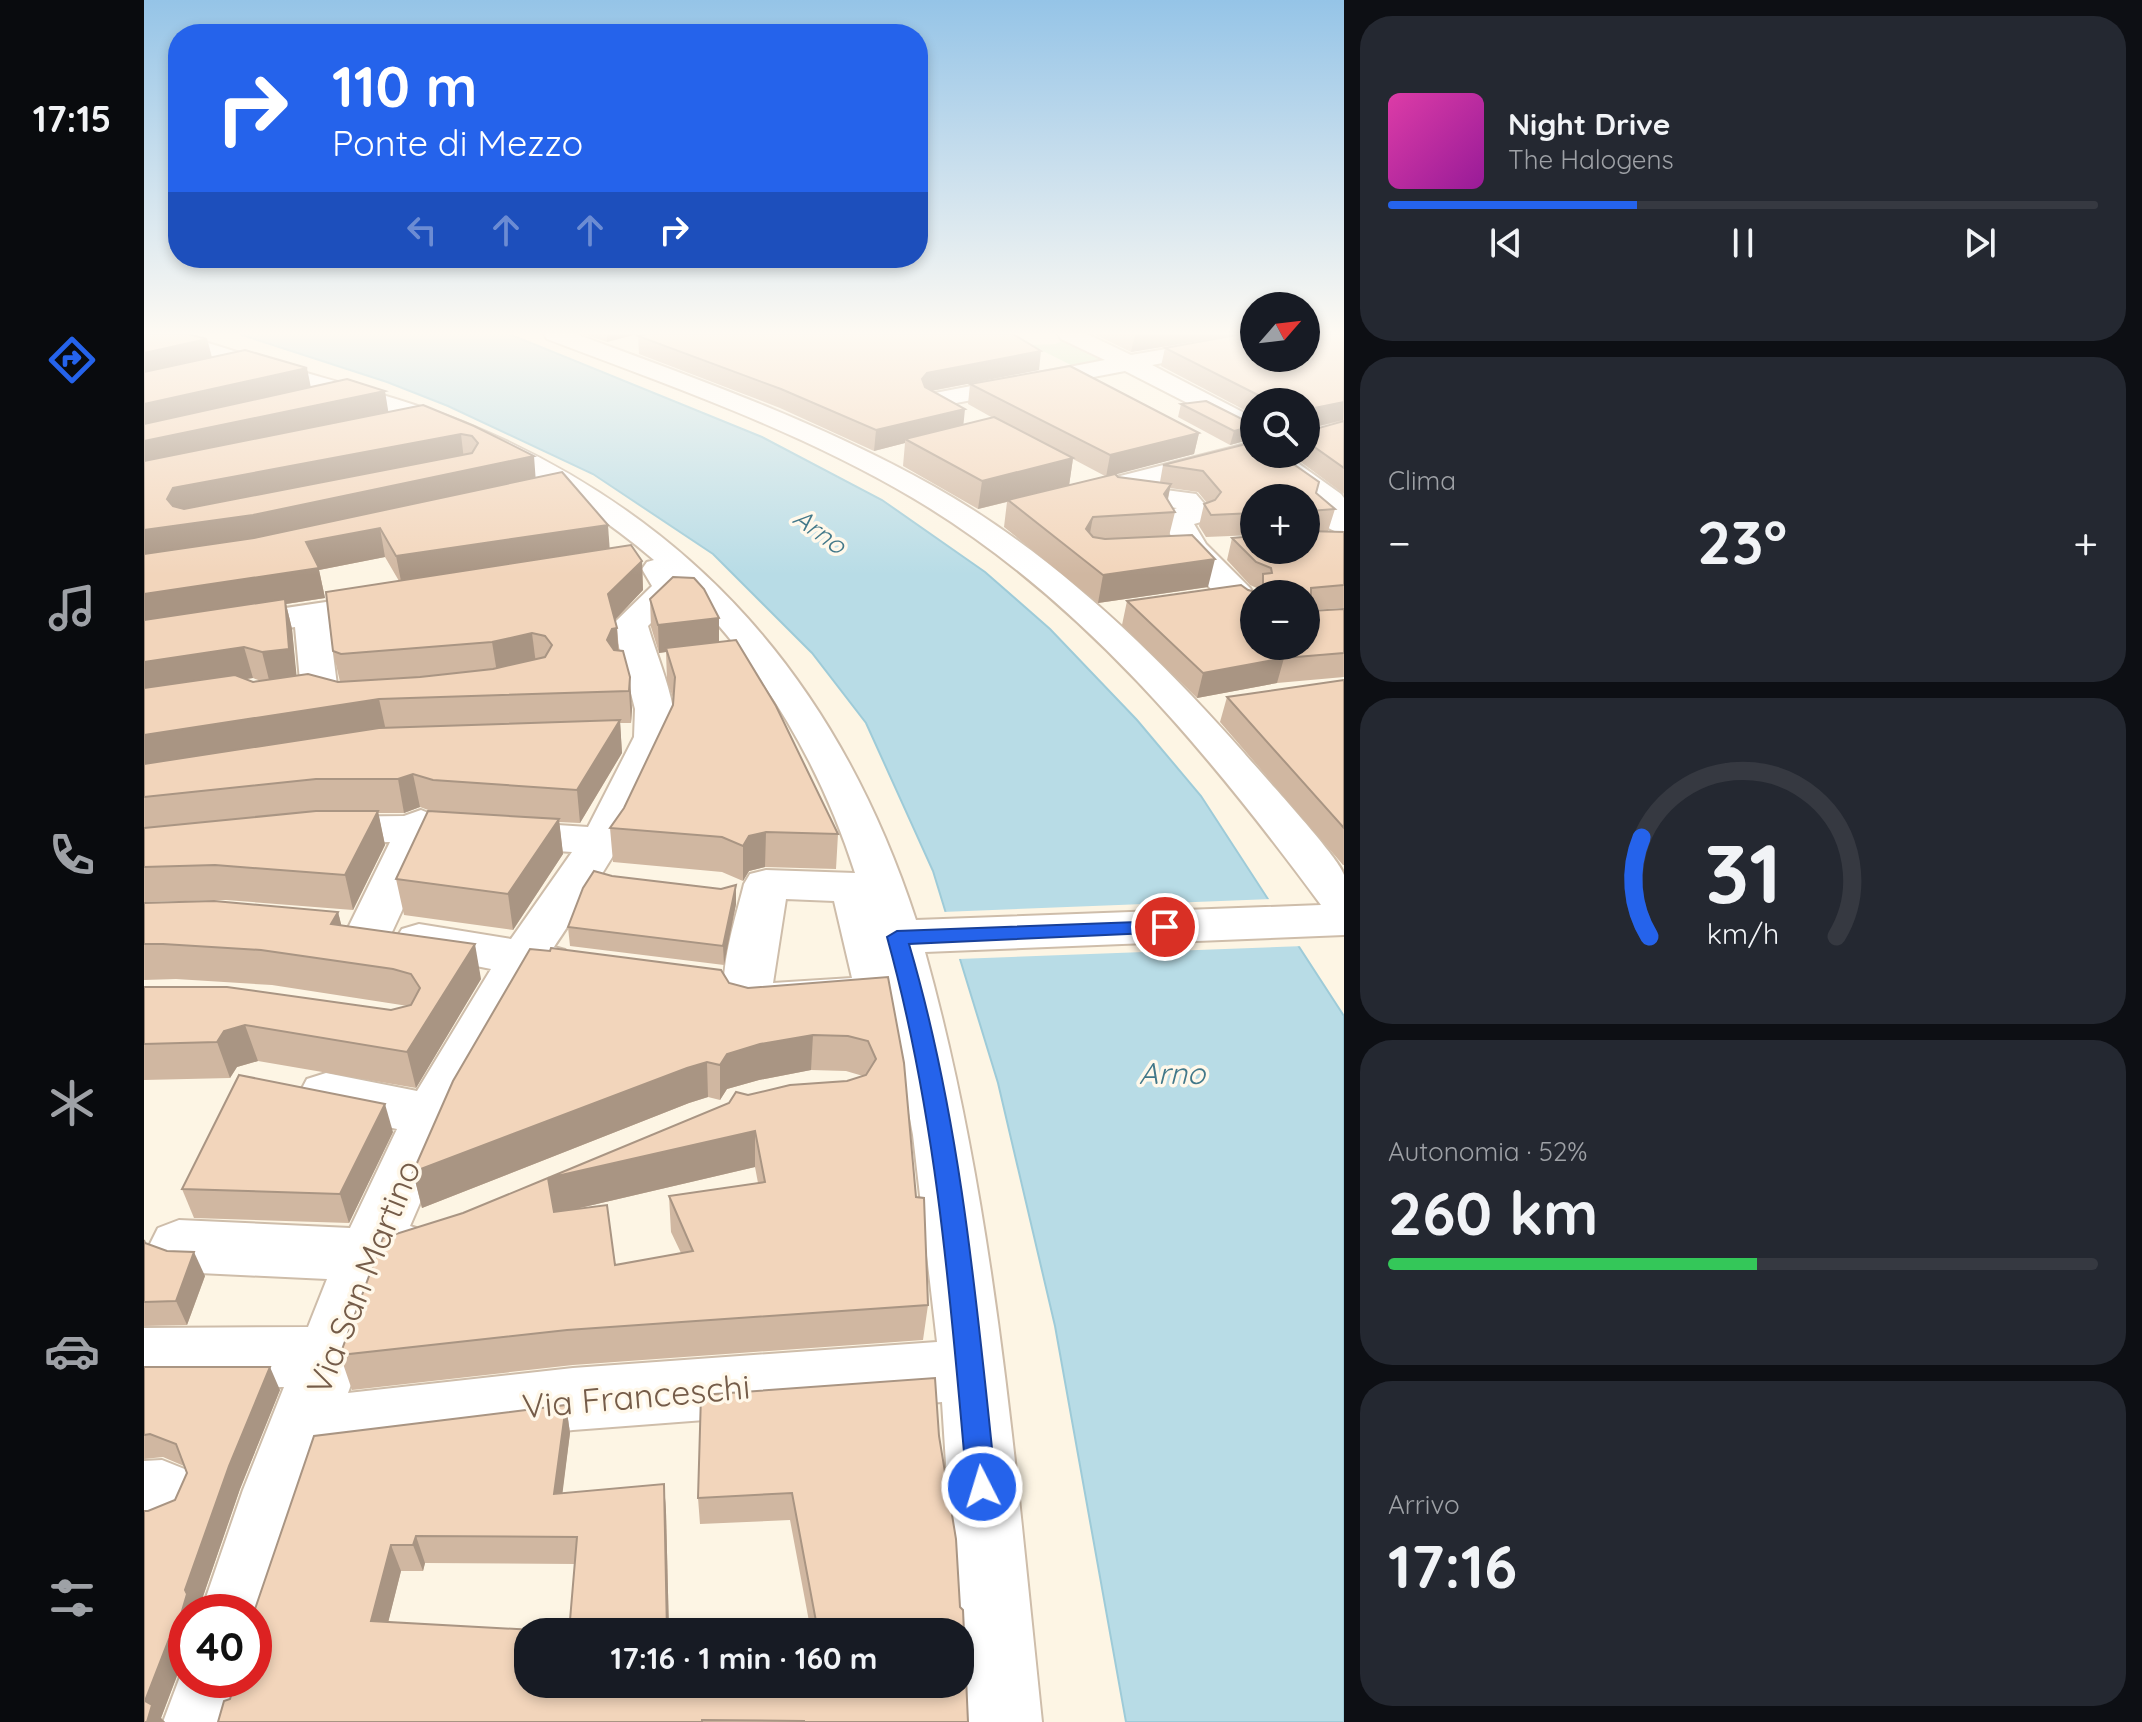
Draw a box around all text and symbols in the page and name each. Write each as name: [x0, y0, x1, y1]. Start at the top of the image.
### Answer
text: 110 m: [332, 51, 477, 121]
icon: right: [200, 56, 304, 160]
text: 17:15: [33, 96, 111, 141]
text: Night Drive: [1508, 105, 1670, 143]
text: Ponte di Mezzo: [332, 120, 583, 165]
text: The Halogens: [1508, 143, 1674, 176]
icon: left: [400, 208, 444, 252]
icon: ahead: [484, 208, 528, 252]
icon: ahead: [568, 208, 612, 252]
icon: right: [652, 208, 696, 252]
icon: previous: [1484, 221, 1528, 265]
icon: pause: [1721, 221, 1765, 265]
icon: next: [1958, 221, 2002, 265]
north arrow: [1240, 292, 1320, 372]
map controls: [1240, 292, 1320, 660]
icon: directions: [44, 332, 100, 388]
button: search: [1240, 388, 1320, 468]
text: Clima: [1388, 464, 1456, 497]
button: +: [1240, 484, 1320, 564]
water label: Arno: [787, 501, 854, 562]
text: 23°: [1697, 504, 1787, 579]
text: −: [1388, 515, 1411, 570]
text: +: [2073, 515, 2098, 570]
icon: music: [44, 580, 100, 636]
button: −: [1240, 580, 1320, 660]
text: 31: [1704, 820, 1782, 924]
icon: phone: [44, 827, 100, 883]
pin: [1131, 893, 1199, 961]
icon: arrive: [1143, 905, 1187, 949]
text: km/h: [1707, 915, 1779, 951]
water label: Arno: [1139, 1054, 1207, 1092]
icon: climate: [44, 1075, 100, 1131]
text: Autonomia · 52%: [1388, 1135, 1588, 1168]
street label: Via San Martino: [296, 1153, 430, 1401]
text: 260 km: [1388, 1175, 1598, 1250]
icon: car: [44, 1323, 100, 1379]
street label: Via Franceschi: [520, 1365, 752, 1427]
position arrow: [940, 1445, 1024, 1529]
text: Arrivo: [1388, 1488, 1460, 1521]
text: 17:16: [1388, 1528, 1517, 1603]
icon: filters: [44, 1570, 100, 1626]
speed limit sign: 40: [168, 1594, 272, 1698]
text: 17:16 · 1 min · 160 m: [611, 1639, 877, 1677]

